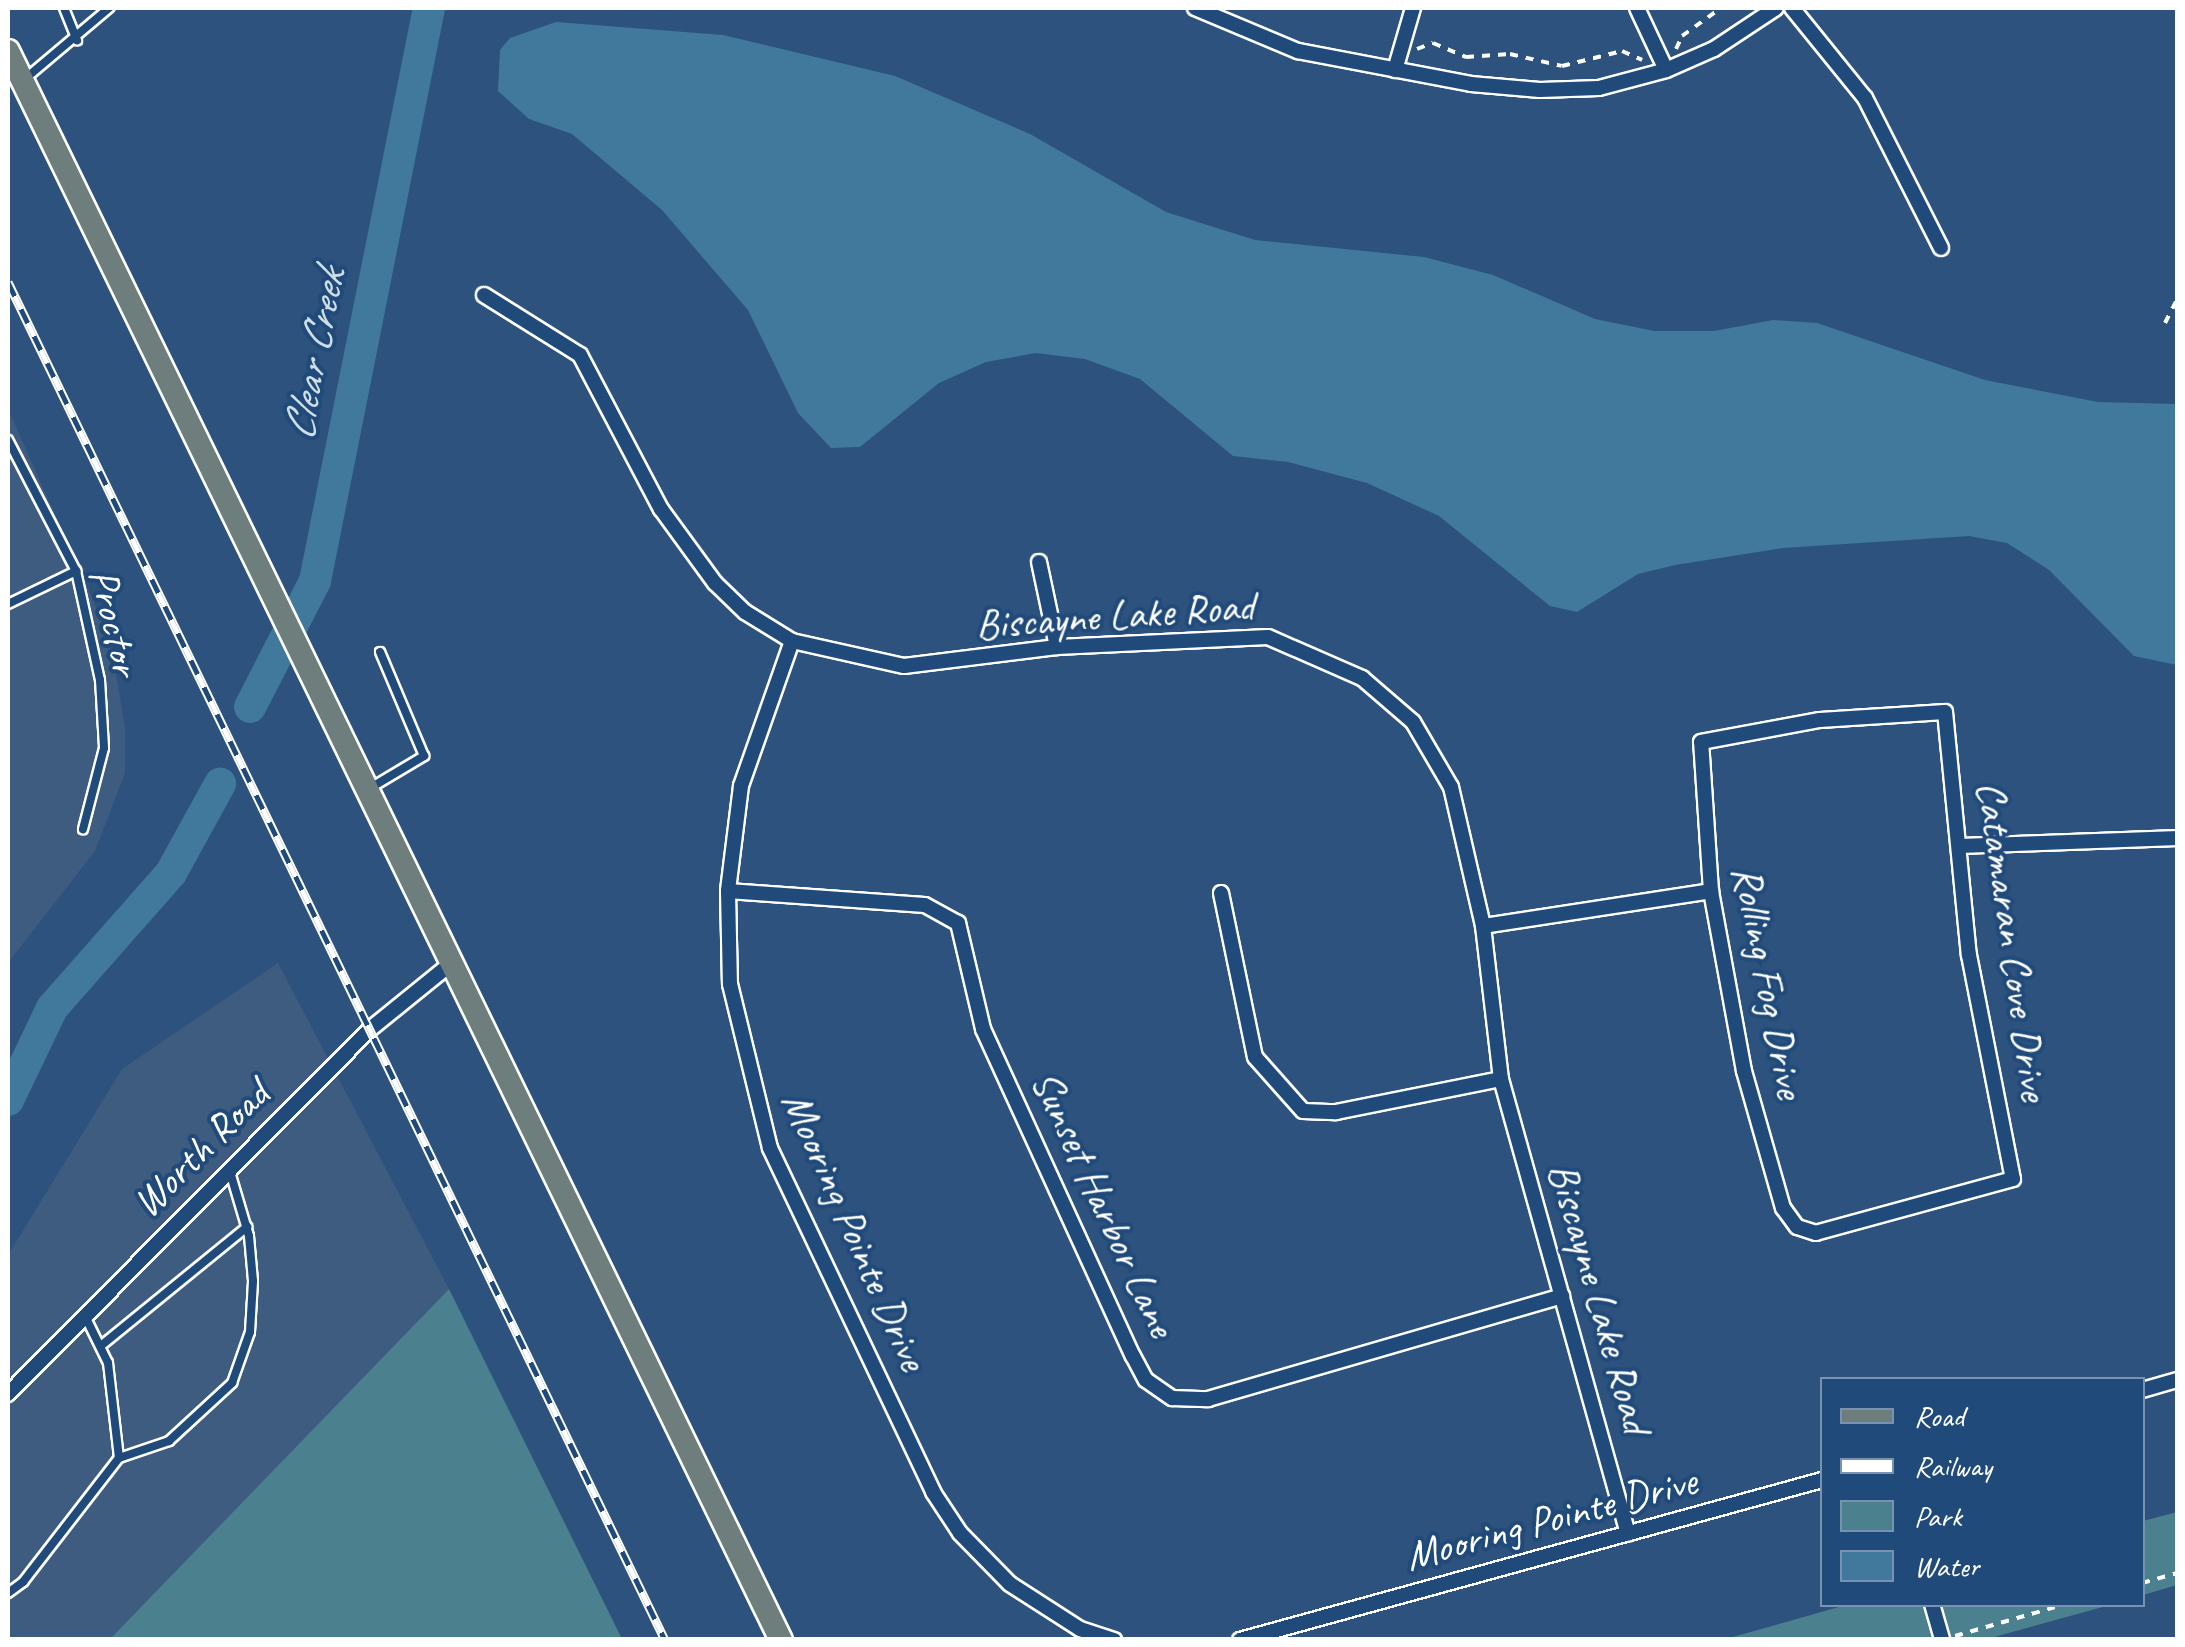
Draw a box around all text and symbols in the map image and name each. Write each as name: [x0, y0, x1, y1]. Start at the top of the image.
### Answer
water label: Clear Creek: [271, 265, 357, 445]
street label: Proctor: [77, 564, 151, 680]
street label: Biscayne Lake Road: [974, 581, 1256, 651]
street label: Catamaran Cove Drive: [1965, 778, 2059, 1104]
street label: Rolling Fog Drive: [1721, 861, 1815, 1103]
street label: Sunset Harbor Lane: [1019, 1062, 1187, 1346]
street label: Worth Road: [122, 1070, 280, 1228]
street label: Mooring Pointe Drive: [770, 1084, 938, 1378]
street label: Biscayne Lake Road: [1536, 1157, 1662, 1439]
legend: [1820, 1377, 2145, 1607]
text: Road: [1914, 1397, 1964, 1435]
text: Railway: [1914, 1447, 1992, 1485]
street label: Mooring Pointe Drive: [1400, 1456, 1702, 1582]
text: Park: [1914, 1497, 1962, 1535]
text: Water: [1914, 1547, 1979, 1585]

